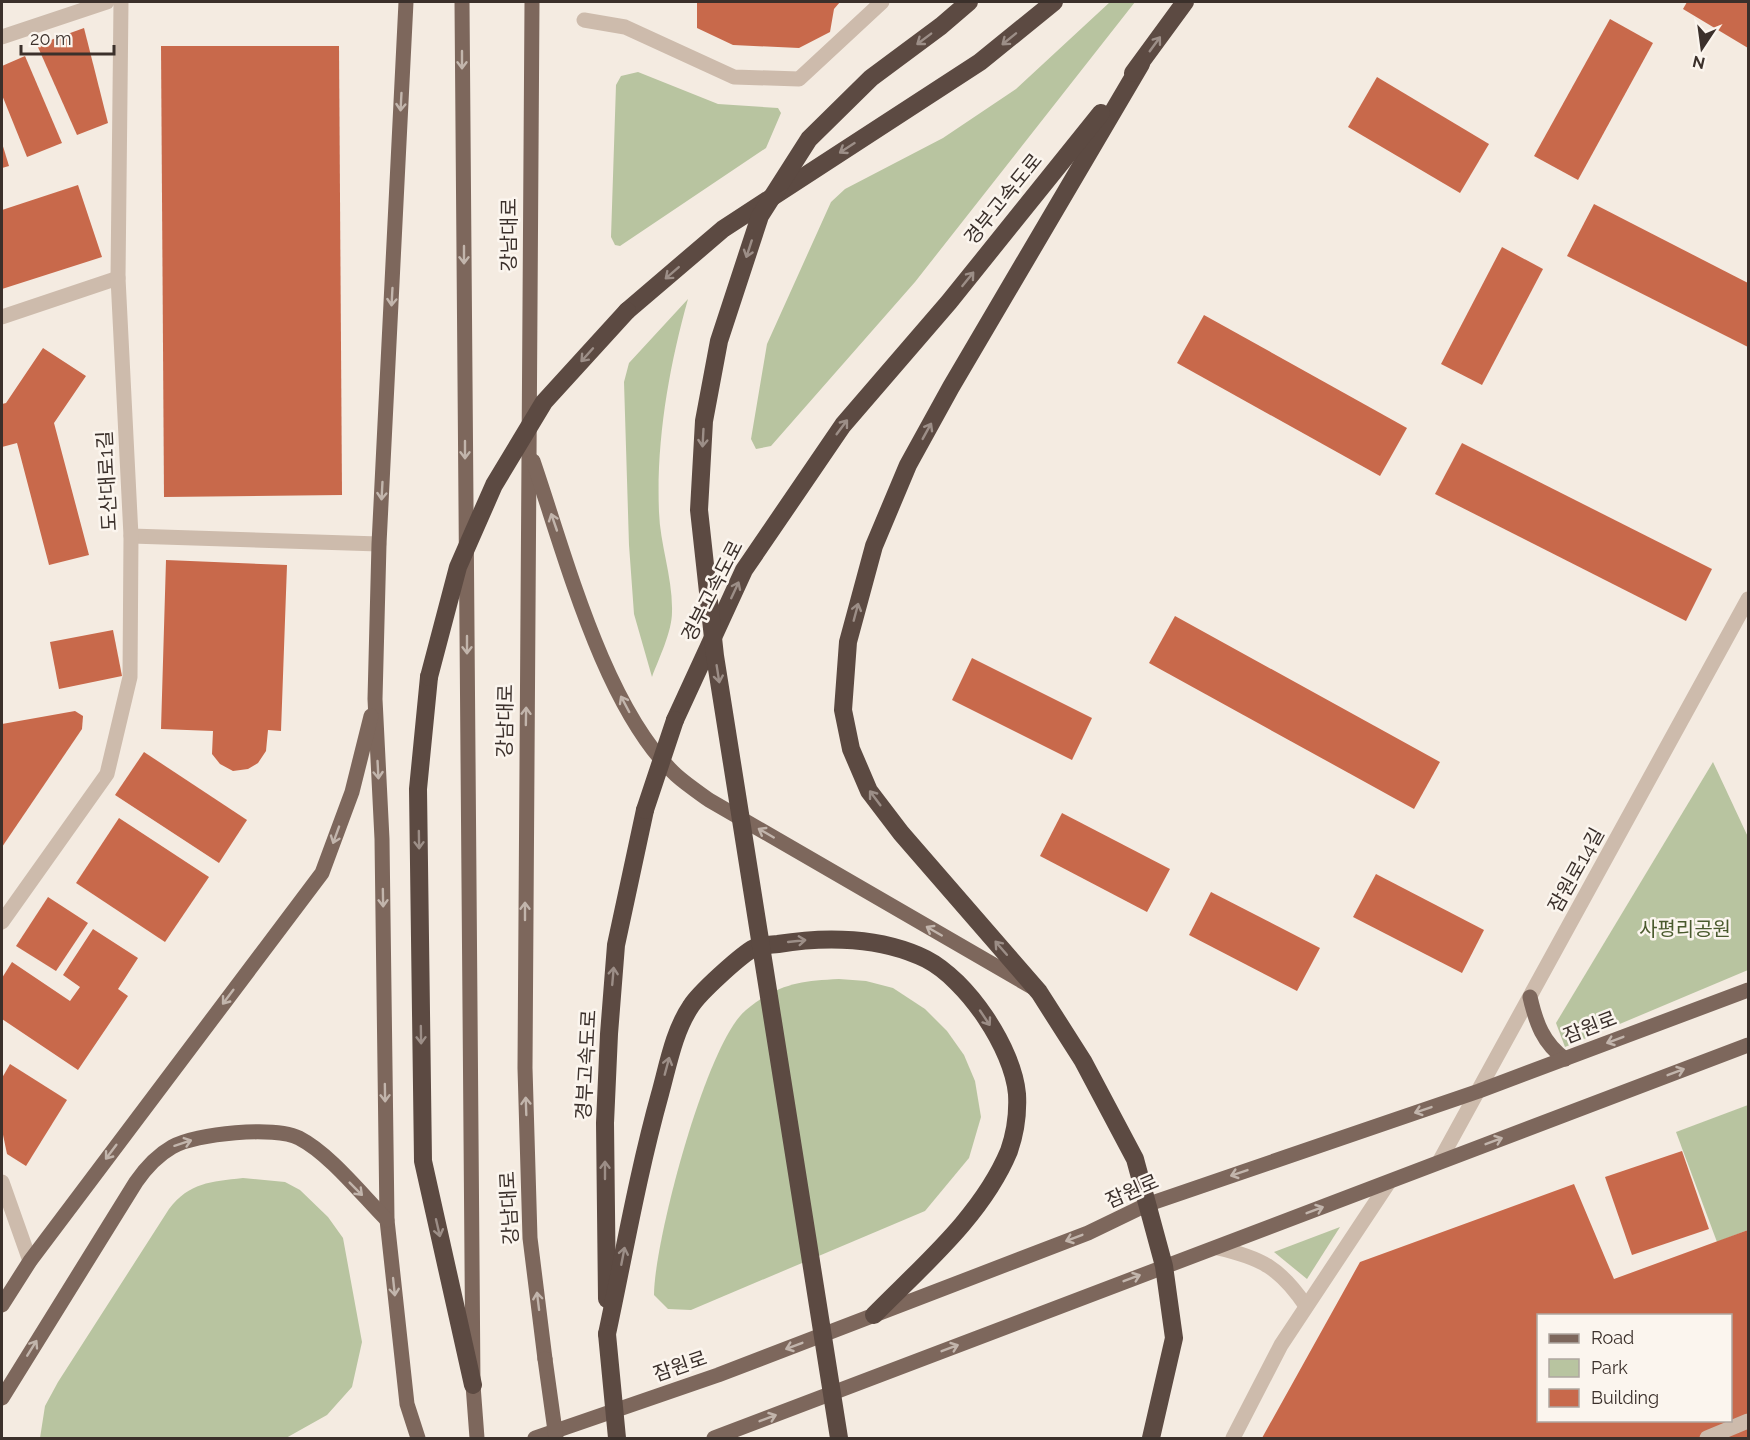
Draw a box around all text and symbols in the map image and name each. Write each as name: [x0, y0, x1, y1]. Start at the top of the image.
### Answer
scale bar: [21, 18, 114, 56]
north arrow: [1672, 18, 1732, 78]
text: 20 m: [30, 28, 72, 49]
one-way arrow: [1001, 32, 1017, 45]
one-way arrow: [917, 33, 933, 45]
one-way arrow: [1149, 37, 1161, 53]
one-way arrow: [457, 49, 468, 69]
text: N: [1691, 51, 1707, 73]
one-way arrow: [396, 91, 407, 111]
one-way arrow: [840, 142, 856, 154]
street label: 경부고속도로: [959, 149, 1047, 249]
street label: 강남대로: [497, 198, 521, 272]
one-way arrow: [743, 239, 754, 258]
one-way arrow: [458, 244, 470, 264]
one-way arrow: [665, 266, 680, 280]
one-way arrow: [961, 271, 974, 287]
one-way arrow: [386, 286, 397, 306]
one-way arrow: [580, 347, 594, 362]
one-way arrow: [835, 420, 848, 436]
one-way arrow: [921, 423, 933, 440]
one-way arrow: [697, 427, 708, 447]
street label: 도산대로1길: [92, 430, 122, 532]
one-way arrow: [459, 439, 471, 459]
one-way arrow: [376, 481, 387, 501]
one-way arrow: [547, 513, 558, 532]
street label: 경부고속도로: [676, 536, 748, 646]
one-way arrow: [729, 582, 741, 600]
one-way arrow: [851, 603, 862, 622]
one-way arrow: [461, 634, 473, 654]
one-way arrow: [713, 663, 724, 683]
street label: 강남대로: [492, 684, 518, 758]
one-way arrow: [619, 695, 630, 713]
one-way arrow: [520, 707, 532, 727]
one-way arrow: [373, 760, 384, 780]
one-way arrow: [869, 791, 882, 807]
street label: 잠원로14길: [1543, 823, 1609, 917]
one-way arrow: [329, 826, 340, 844]
one-way arrow: [758, 827, 775, 839]
one-way arrow: [413, 830, 425, 850]
one-way arrow: [377, 887, 388, 907]
one-way arrow: [519, 902, 531, 922]
park label: 사평리공원: [1639, 917, 1731, 941]
one-way arrow: [926, 924, 943, 936]
one-way arrow: [787, 935, 807, 946]
one-way arrow: [994, 940, 1008, 955]
one-way arrow: [608, 966, 619, 986]
one-way arrow: [222, 988, 235, 1004]
street label: 잠원로: [1560, 1006, 1620, 1048]
street label: 경부고속도로: [571, 1009, 601, 1121]
one-way arrow: [979, 1010, 991, 1026]
one-way arrow: [415, 1025, 427, 1045]
one-way arrow: [1606, 1035, 1625, 1046]
one-way arrow: [662, 1057, 674, 1076]
one-way arrow: [1667, 1066, 1685, 1077]
one-way arrow: [379, 1082, 391, 1102]
one-way arrow: [521, 1097, 532, 1117]
one-way arrow: [1414, 1105, 1433, 1116]
one-way arrow: [1484, 1135, 1503, 1146]
one-way arrow: [173, 1137, 192, 1148]
one-way arrow: [105, 1144, 117, 1160]
one-way arrow: [599, 1161, 611, 1181]
one-way arrow: [1230, 1168, 1249, 1179]
street label: 잠원로: [1102, 1169, 1162, 1213]
street label: 강남대로: [495, 1171, 523, 1245]
one-way arrow: [348, 1181, 363, 1196]
one-way arrow: [1306, 1204, 1324, 1215]
one-way arrow: [433, 1218, 444, 1238]
one-way arrow: [1066, 1234, 1084, 1245]
one-way arrow: [618, 1247, 629, 1266]
one-way arrow: [1123, 1272, 1141, 1283]
one-way arrow: [389, 1277, 400, 1297]
one-way arrow: [532, 1291, 543, 1311]
legend: [1537, 1314, 1732, 1422]
text: Road: [1591, 1327, 1634, 1348]
one-way arrow: [27, 1340, 39, 1357]
one-way arrow: [785, 1341, 804, 1352]
one-way arrow: [941, 1342, 959, 1353]
street label: 잠원로: [650, 1346, 710, 1386]
text: Park: [1591, 1357, 1628, 1378]
text: Building: [1591, 1387, 1659, 1408]
one-way arrow: [759, 1411, 777, 1422]

